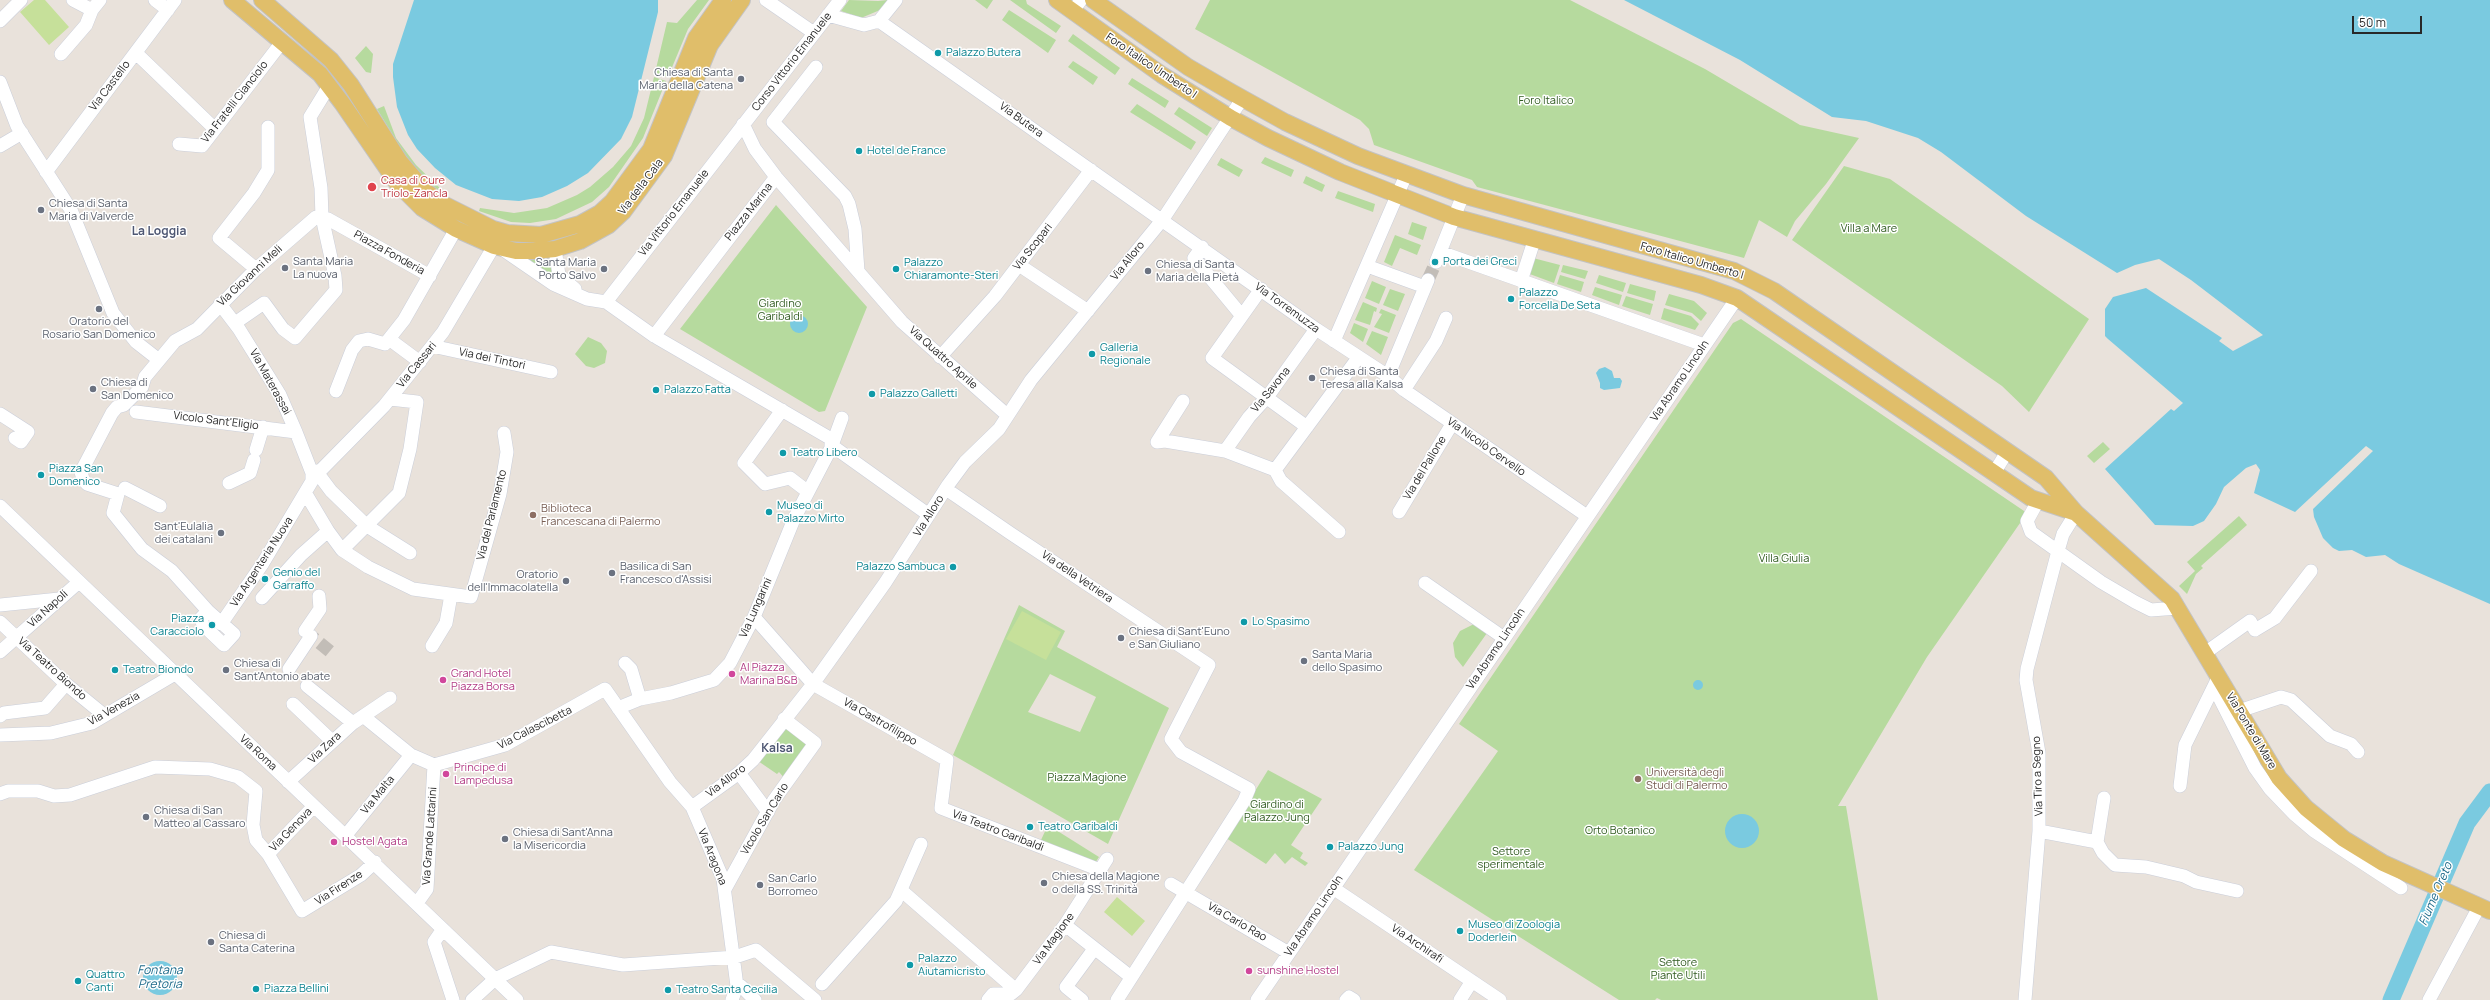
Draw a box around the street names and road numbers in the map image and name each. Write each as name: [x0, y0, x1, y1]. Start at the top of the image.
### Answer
street label: Corso Vittorio Emanuele: [749, 10, 835, 114]
street label: Foro Italico Umberto I: [1103, 31, 1199, 101]
street label: Via Castello: [87, 58, 133, 114]
street label: Via Fratelli Cianciolo: [199, 58, 271, 146]
street label: Via Butera: [996, 100, 1046, 140]
street label: Via della Cala: [616, 157, 666, 217]
street label: Via Vittorio Emanuele: [636, 167, 712, 259]
street label: Piazza Marina: [722, 181, 776, 243]
street label: Via Scopari: [1011, 221, 1055, 273]
street label: Piazza Fonderia: [351, 228, 427, 278]
street label: Via Alloro: [1108, 239, 1148, 283]
street label: Foro Italico Umberto I: [1639, 240, 1745, 282]
street label: Via Giovanni Meli: [215, 243, 285, 309]
street label: Via Torremuzza: [1252, 280, 1322, 336]
street label: Via Quattro Aprile: [906, 324, 980, 392]
street label: Via Abramo Lincoln: [1648, 338, 1712, 424]
street label: Via Cassari: [394, 339, 440, 391]
street label: Via dei Tintori: [457, 345, 527, 373]
street label: Via Materassai: [246, 347, 294, 417]
street label: Via Savona: [1249, 365, 1293, 415]
street label: Vicolo Sant'Eligio: [173, 409, 259, 433]
street label: Via Nicolò Cervello: [1444, 415, 1528, 479]
street label: Via del Pallone: [1401, 434, 1449, 502]
street label: Via del Parlamento: [474, 468, 510, 562]
street label: Via Alloro: [911, 493, 947, 539]
street label: Via Argenteria Nuova: [228, 515, 296, 609]
street label: Via della Vetriera: [1039, 548, 1115, 606]
street label: Via Lungarini: [737, 576, 775, 640]
street label: Via Napoli: [25, 588, 71, 630]
street label: Via Abramo Lincoln: [1464, 606, 1528, 692]
street label: Via Teatro Biondo: [15, 635, 89, 703]
street label: Via Venezia: [86, 689, 142, 729]
street label: Via Ponte di Mare: [2223, 690, 2279, 772]
street label: Via Castrofilippo: [841, 696, 919, 748]
street label: Via Calascibetta: [496, 704, 574, 752]
street label: Via Zara: [306, 730, 344, 766]
street label: Via Roma: [237, 732, 279, 774]
street label: Via Tiro a Segno: [2030, 736, 2046, 816]
street label: Via Alloro: [704, 762, 748, 800]
street label: Via Malta: [358, 773, 398, 817]
street label: Vicolo San Carlo: [738, 781, 792, 857]
street label: Via Grande Lattarini: [420, 787, 440, 885]
street label: Via Genova: [267, 805, 315, 855]
street label: Via Teatro Garibaldi: [950, 807, 1046, 855]
street label: Via Aragona: [695, 827, 729, 887]
street label: Via Firenze: [313, 868, 365, 908]
street label: Via Abramo Lincoln: [1282, 873, 1346, 959]
street label: Via Carlo Rao: [1205, 900, 1269, 944]
street label: Via Magione: [1031, 910, 1077, 968]
street label: Via Archirafi: [1389, 922, 1445, 966]

